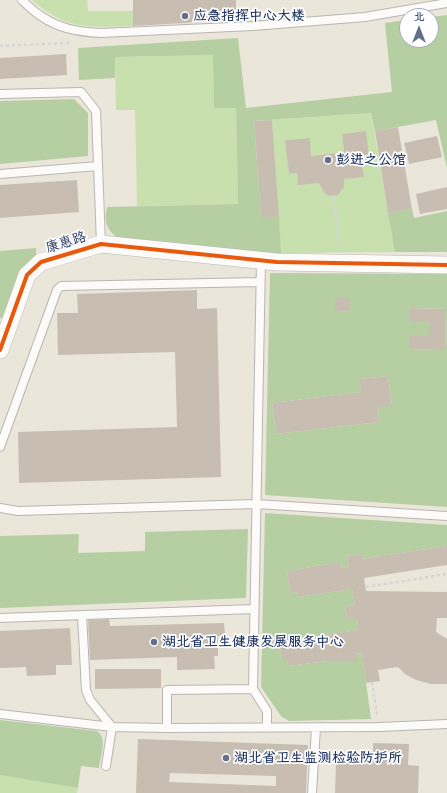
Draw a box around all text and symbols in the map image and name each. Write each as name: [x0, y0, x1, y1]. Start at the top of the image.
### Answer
place label: 应急指挥中心大楼: [193, 8, 305, 24]
north arrow: [399, 8, 439, 48]
text: 北: [414, 10, 425, 23]
marker: 应急指挥中心大楼: [180, 11, 190, 21]
place label: 彭进之公馆: [336, 152, 406, 168]
marker: 彭进之公馆: [323, 155, 333, 165]
street label: 康惠路: [43, 229, 89, 257]
place label: 湖北省卫生健康发展服务中心: [162, 634, 344, 650]
marker: 湖北省卫生健康发展服务中心: [149, 637, 159, 647]
place label: 湖北省卫生监测检验防护所: [234, 750, 402, 766]
marker: 湖北省卫生监测检验防护所: [221, 753, 231, 763]

